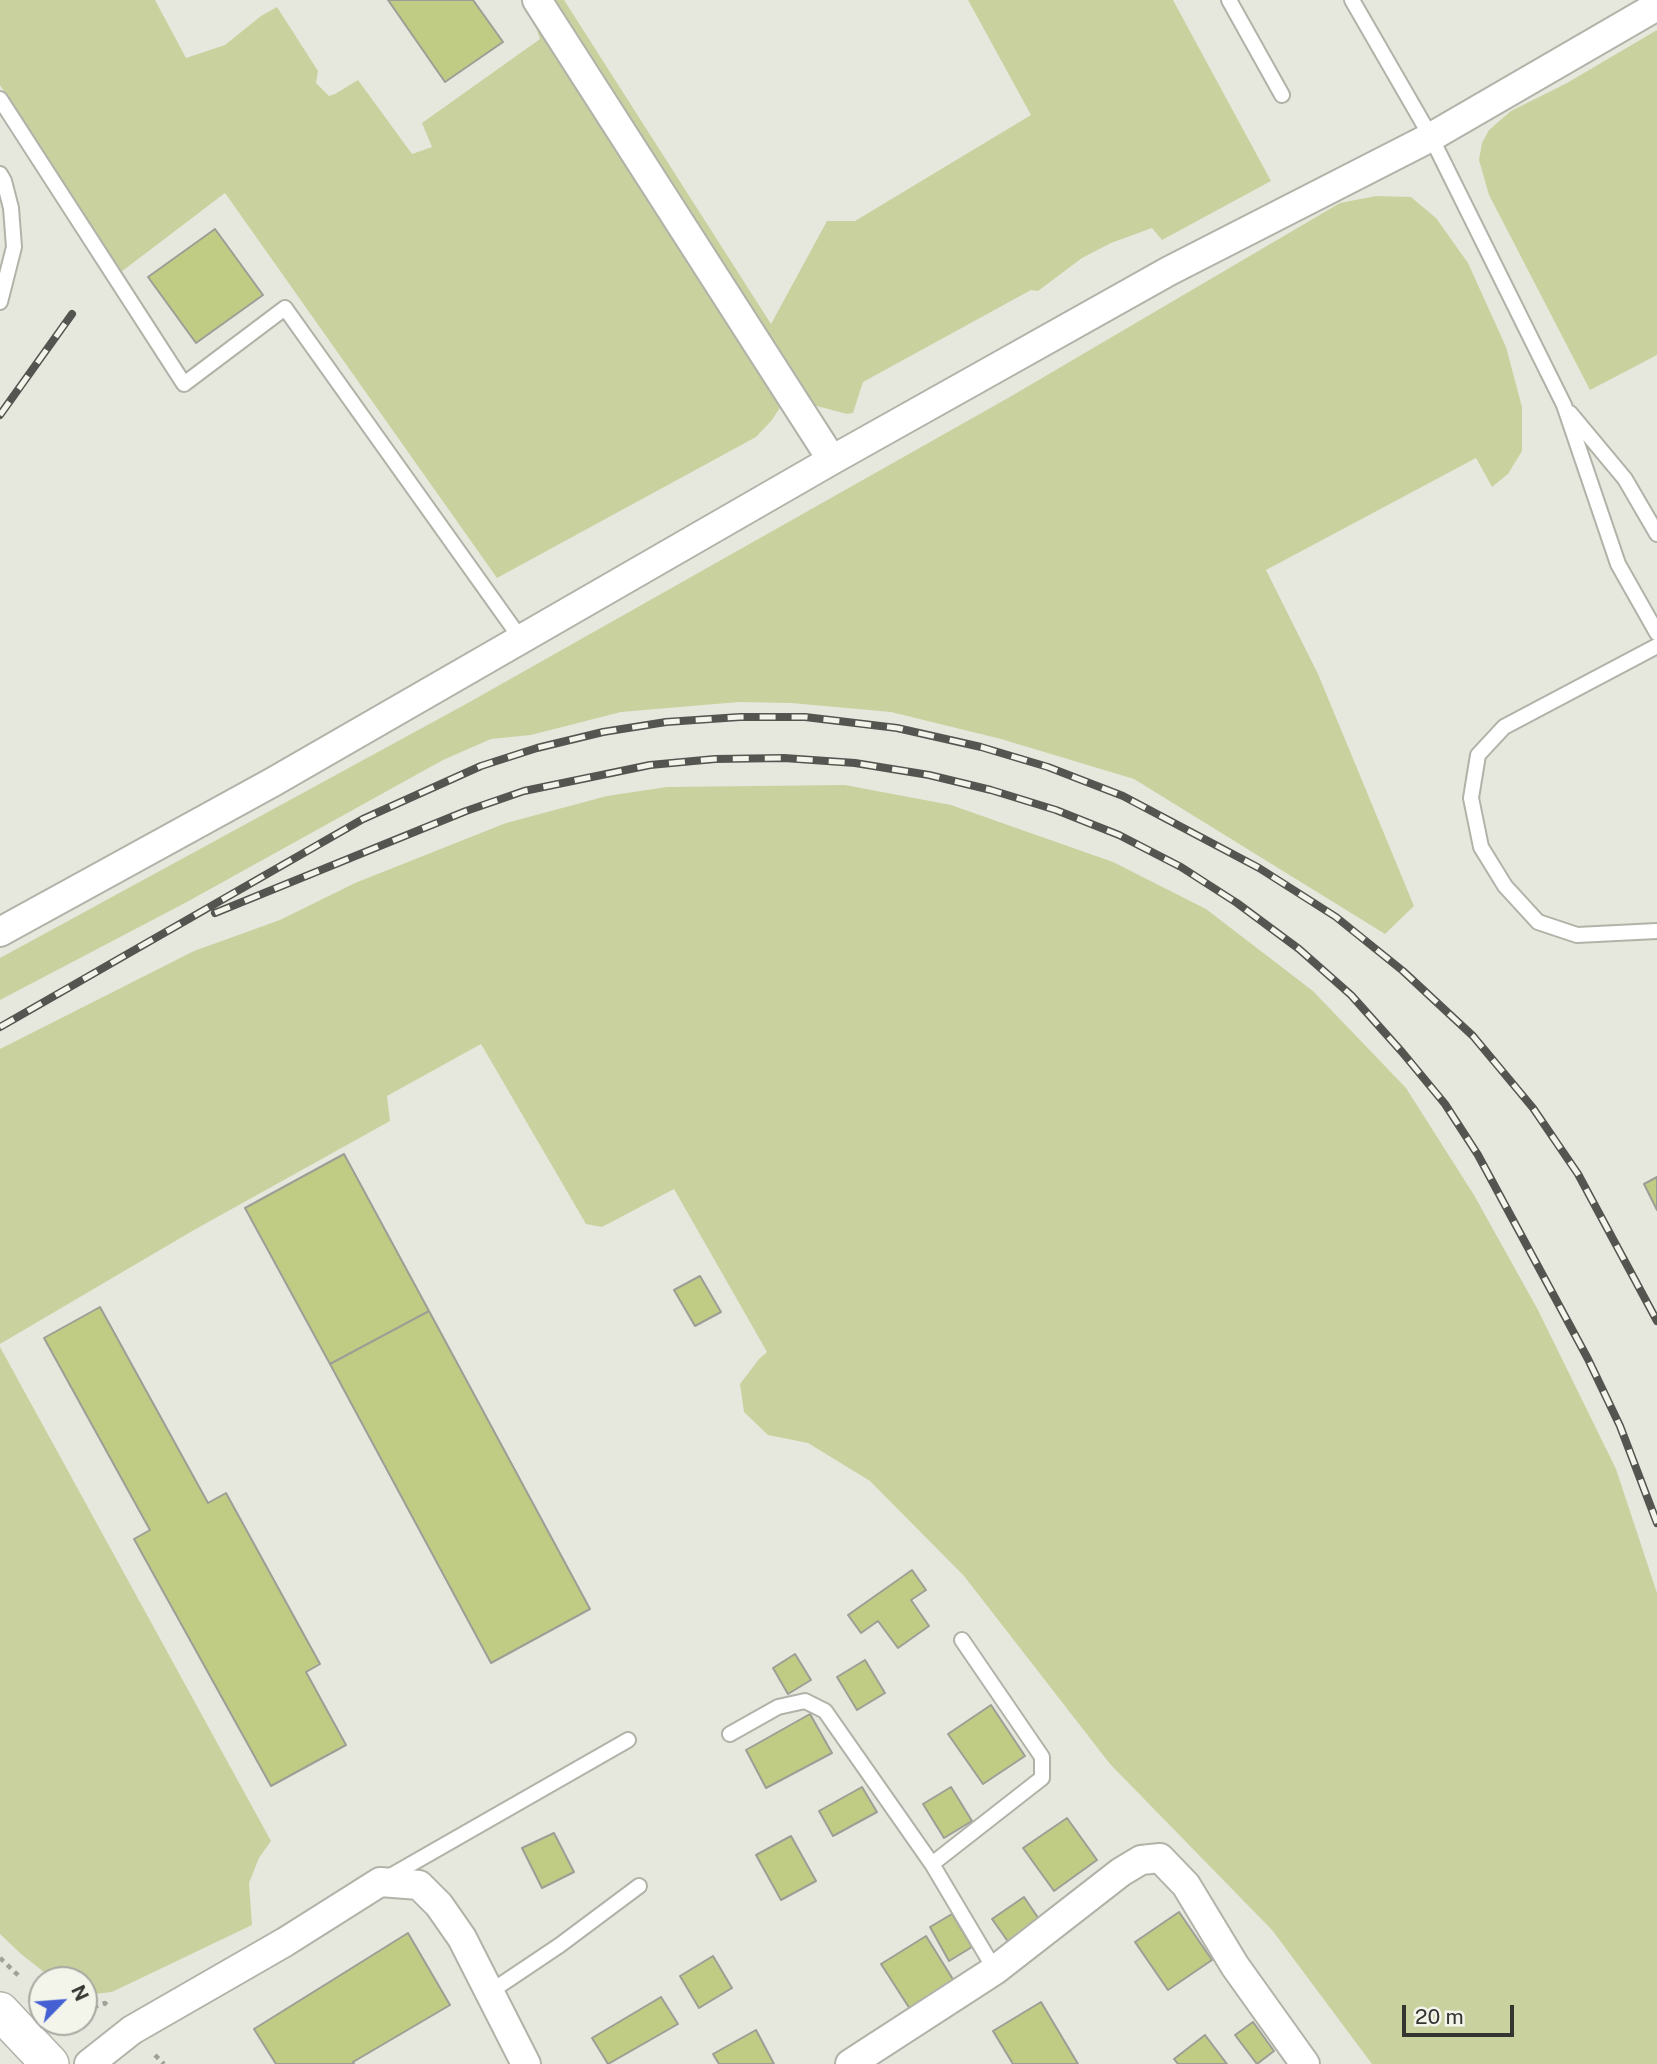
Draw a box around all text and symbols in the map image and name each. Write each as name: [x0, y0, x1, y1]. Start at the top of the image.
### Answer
north arrow: [28, 1966, 98, 2036]
text: N: [67, 1982, 93, 2004]
scale bar: [1405, 1990, 1517, 2034]
text: 20 m: [1415, 2004, 1464, 2029]

